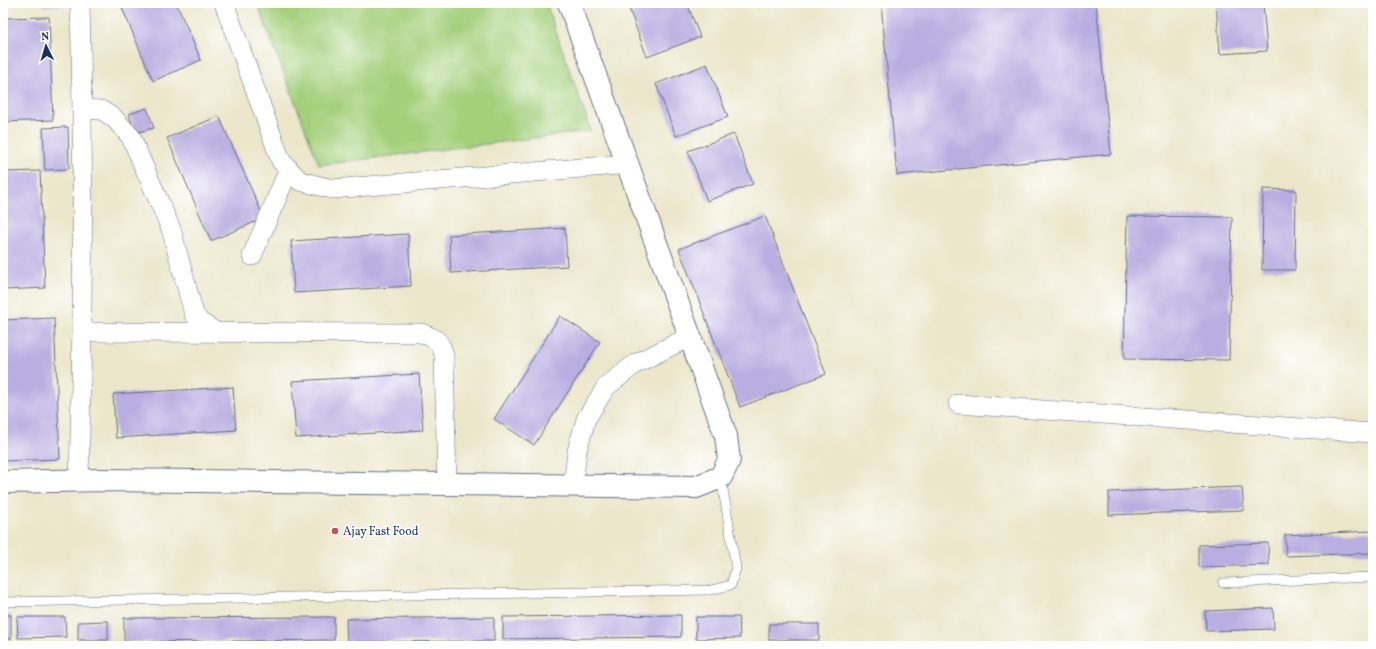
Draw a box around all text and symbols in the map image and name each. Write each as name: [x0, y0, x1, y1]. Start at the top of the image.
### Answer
north arrow: [26, 26, 66, 66]
text: N: [41, 30, 50, 45]
place label: Ajay Fast Food: [343, 524, 419, 540]
marker: Ajay Fast Food: [330, 526, 340, 536]

